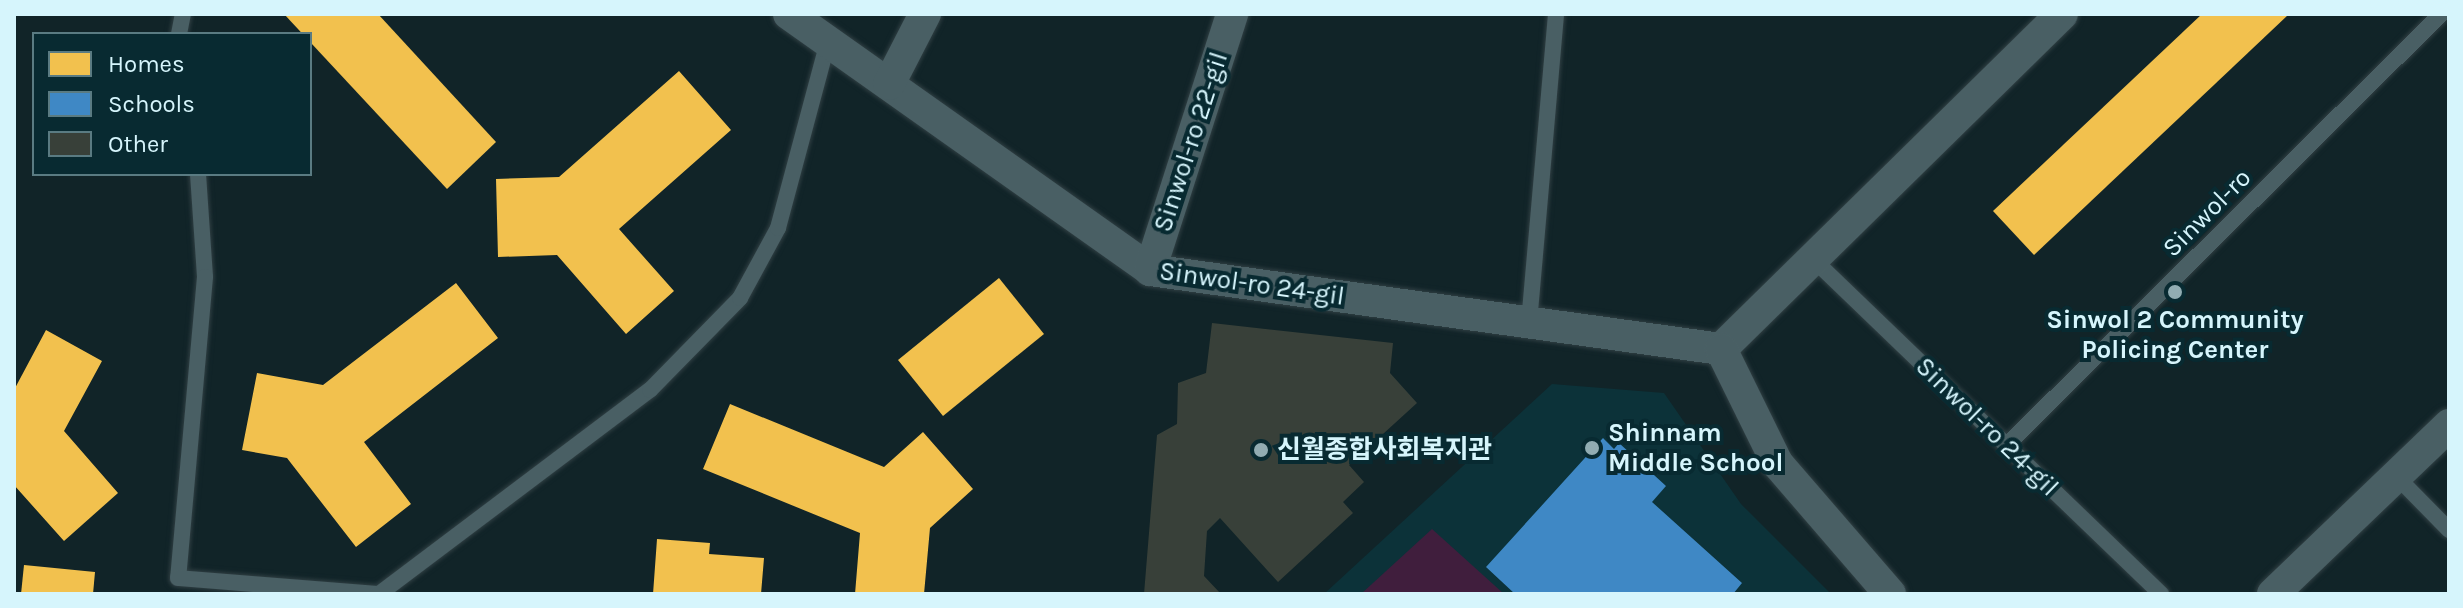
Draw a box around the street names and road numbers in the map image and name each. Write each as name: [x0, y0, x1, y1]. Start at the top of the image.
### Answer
street label: Sinwol-ro 22-gil: [1147, 48, 1235, 236]
street label: Sinwol-ro: [2156, 162, 2258, 264]
street label: Sinwol-ro 24-gil: [1157, 256, 1347, 312]
street label: Sinwol-ro 24-gil: [1909, 351, 2065, 503]

